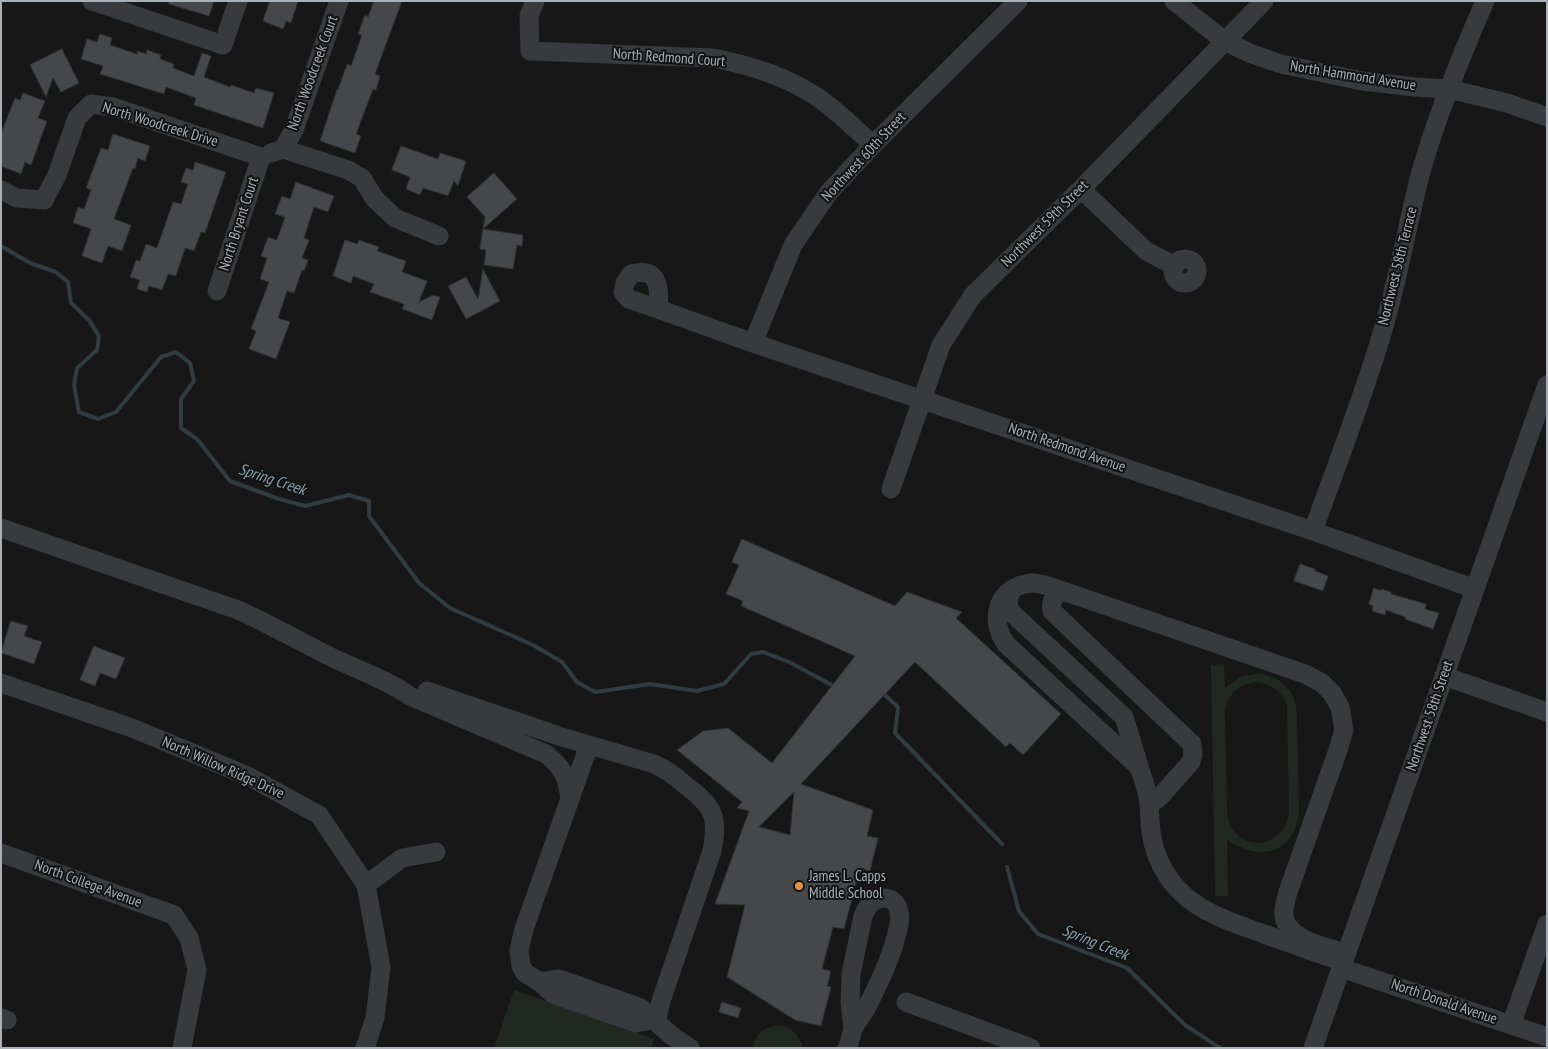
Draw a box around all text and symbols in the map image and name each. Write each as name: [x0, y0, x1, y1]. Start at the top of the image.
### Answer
street label: North Woodcreek Court: [284, 13, 342, 133]
street label: North Redmond Court: [612, 45, 726, 71]
street label: North Hammond Avenue: [1289, 57, 1417, 95]
street label: North Woodcreek Drive: [100, 99, 220, 151]
street label: Northwest 60th Street: [818, 109, 910, 205]
street label: North Bryant Court: [215, 175, 263, 273]
street label: Northwest 59th Street: [998, 177, 1092, 271]
street label: Northwest 58th Terrace: [1375, 205, 1421, 327]
street label: North Redmond Avenue: [1006, 420, 1128, 476]
water label: Spring Creek: [236, 460, 308, 500]
street label: Northwest 58th Street: [1403, 658, 1457, 774]
street label: North Willow Ridge Drive: [159, 733, 287, 803]
street label: North College Avenue: [32, 856, 144, 912]
place label: James L. Capps Middle School: [809, 868, 886, 903]
marker: James L. Capps Middle School: [793, 880, 805, 892]
water label: Spring Creek: [1059, 921, 1131, 965]
street label: North Donald Avenue: [1389, 975, 1499, 1029]

